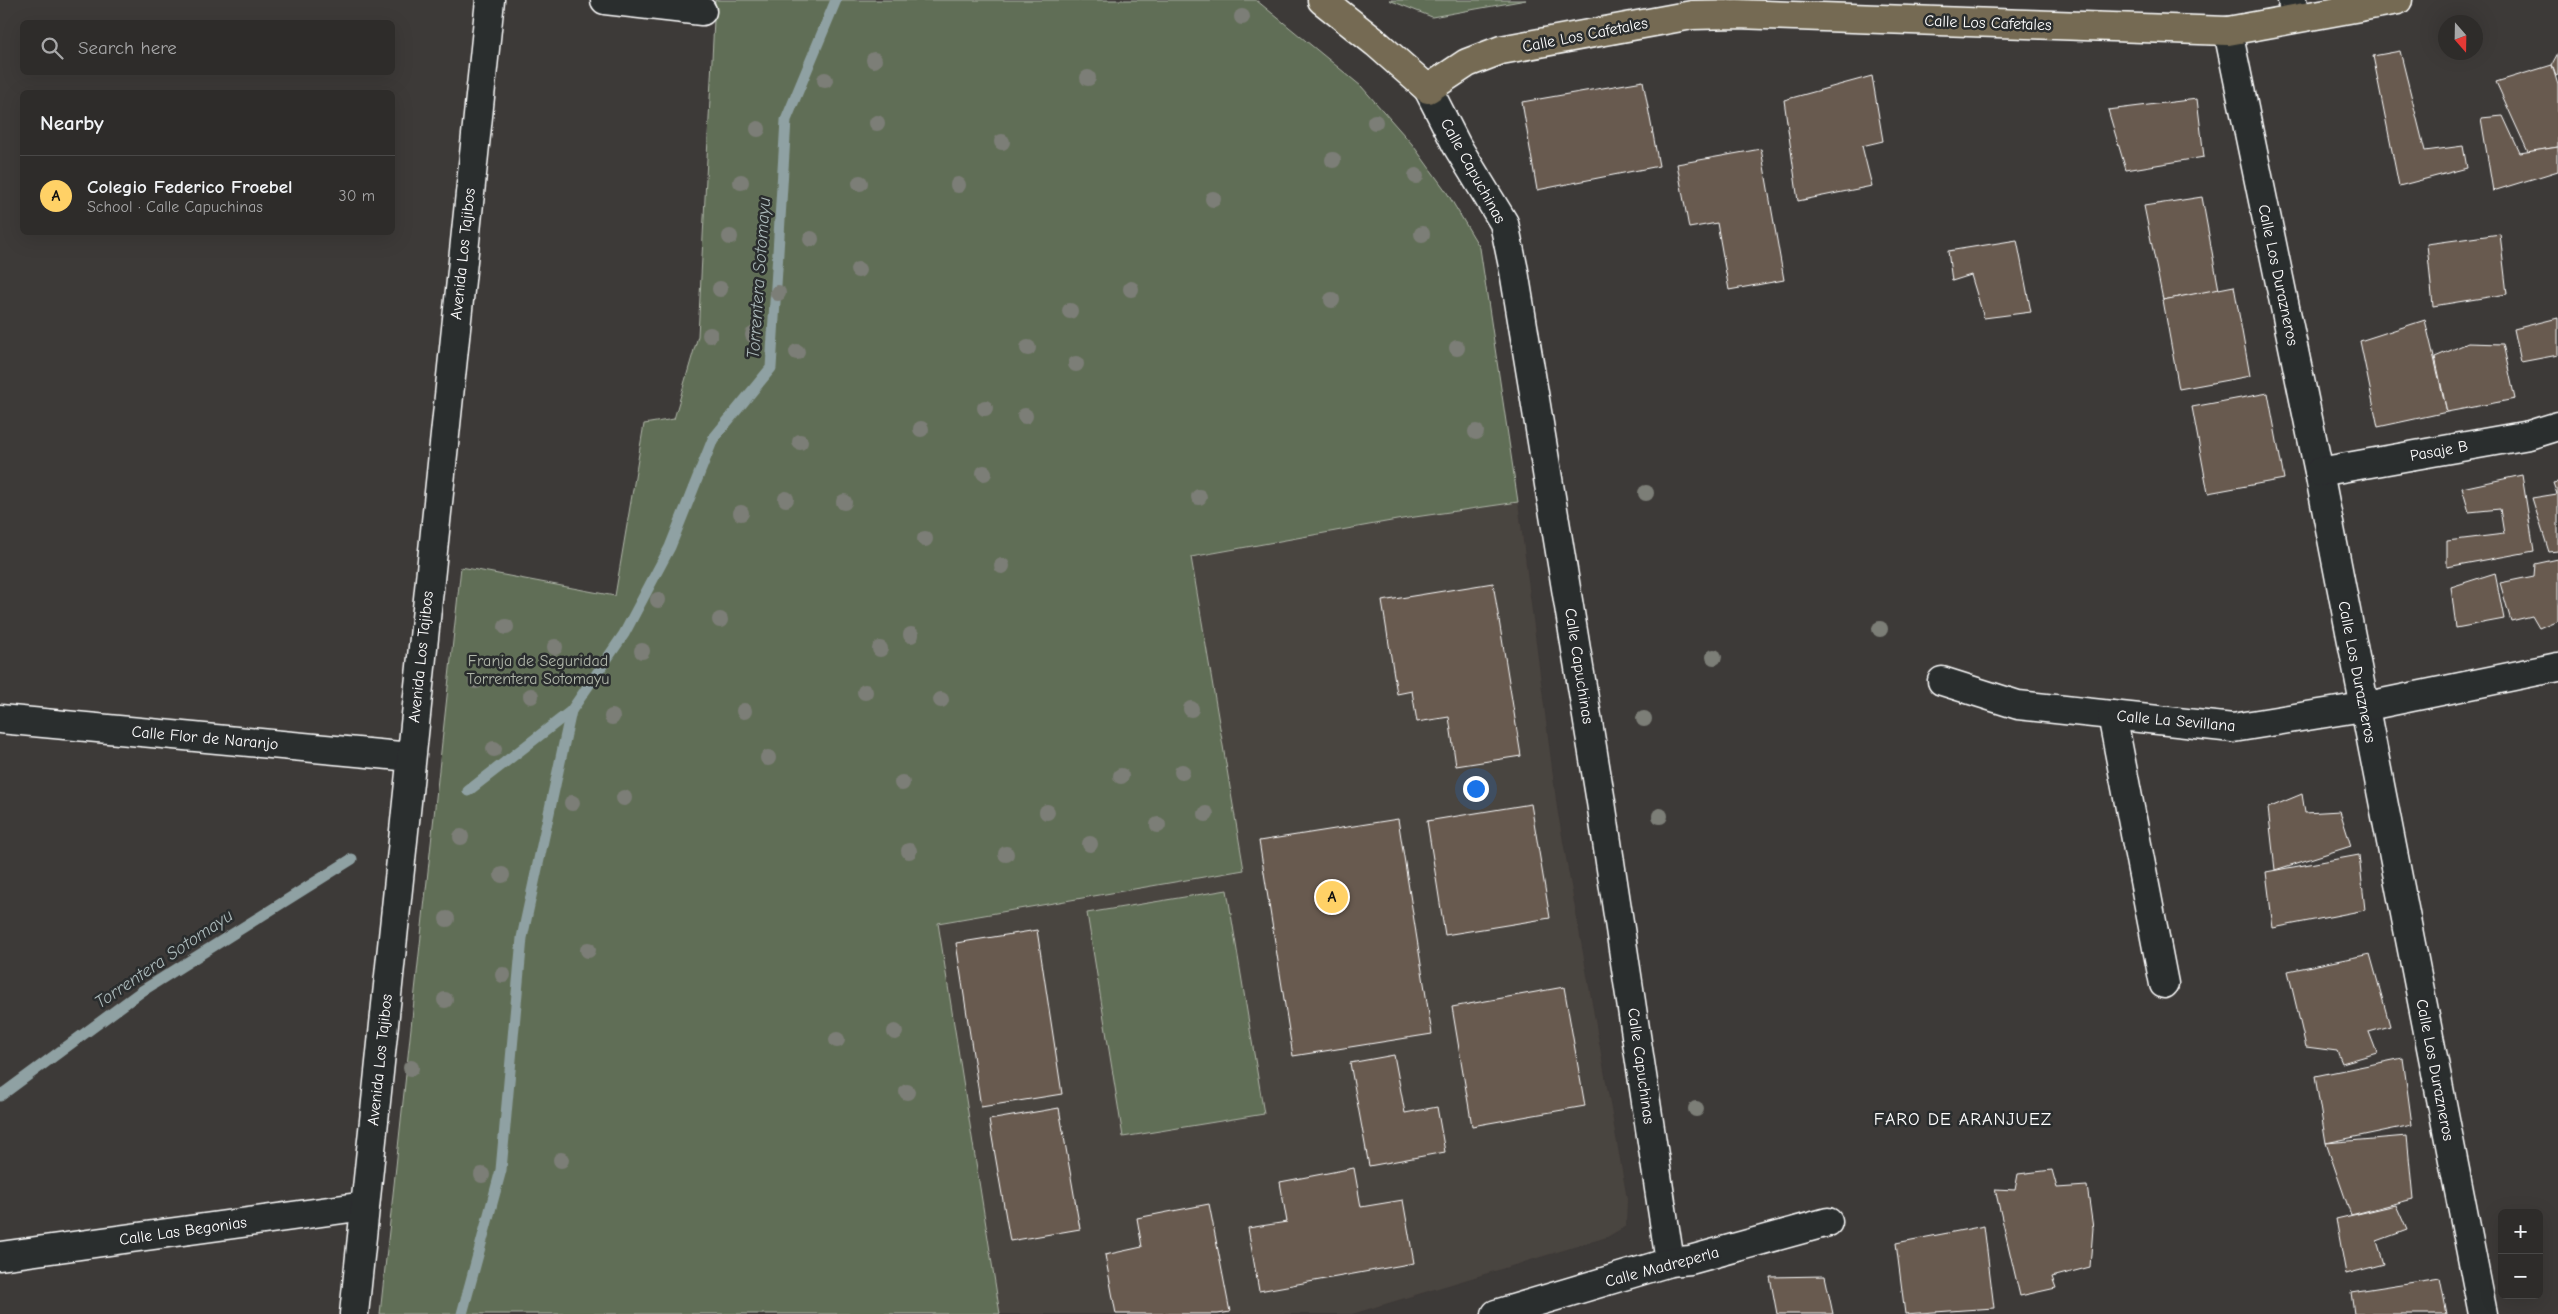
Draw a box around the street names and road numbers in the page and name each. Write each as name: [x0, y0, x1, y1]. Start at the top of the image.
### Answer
street label: Calle Los Cafetales: [1924, 12, 2052, 34]
street label: Calle Los Cafetales: [1521, 14, 1650, 56]
street label: Calle Capuchinas: [1437, 116, 1509, 227]
street label: Avenida Los Tajibos: [447, 187, 479, 321]
street label: Calle Los Durazneros: [2254, 203, 2302, 348]
street label: Pasaje B: [2409, 437, 2469, 465]
street label: Avenida Los Tajibos: [405, 590, 437, 724]
street label: Calle Los Durazneros: [2334, 600, 2380, 745]
street label: Calle Capuchinas: [1561, 607, 1597, 725]
street label: Calle La Sevillana: [2116, 707, 2236, 735]
street label: Calle Flor de Naranjo: [131, 723, 279, 753]
street label: Avenida Los Tajibos: [364, 993, 396, 1127]
street label: Calle Los Durazneros: [2412, 998, 2458, 1143]
street label: Calle Capuchinas: [1624, 1007, 1658, 1125]
street label: Calle Las Begonias: [118, 1213, 248, 1249]
street label: Calle Madreperla: [1603, 1243, 1721, 1291]

